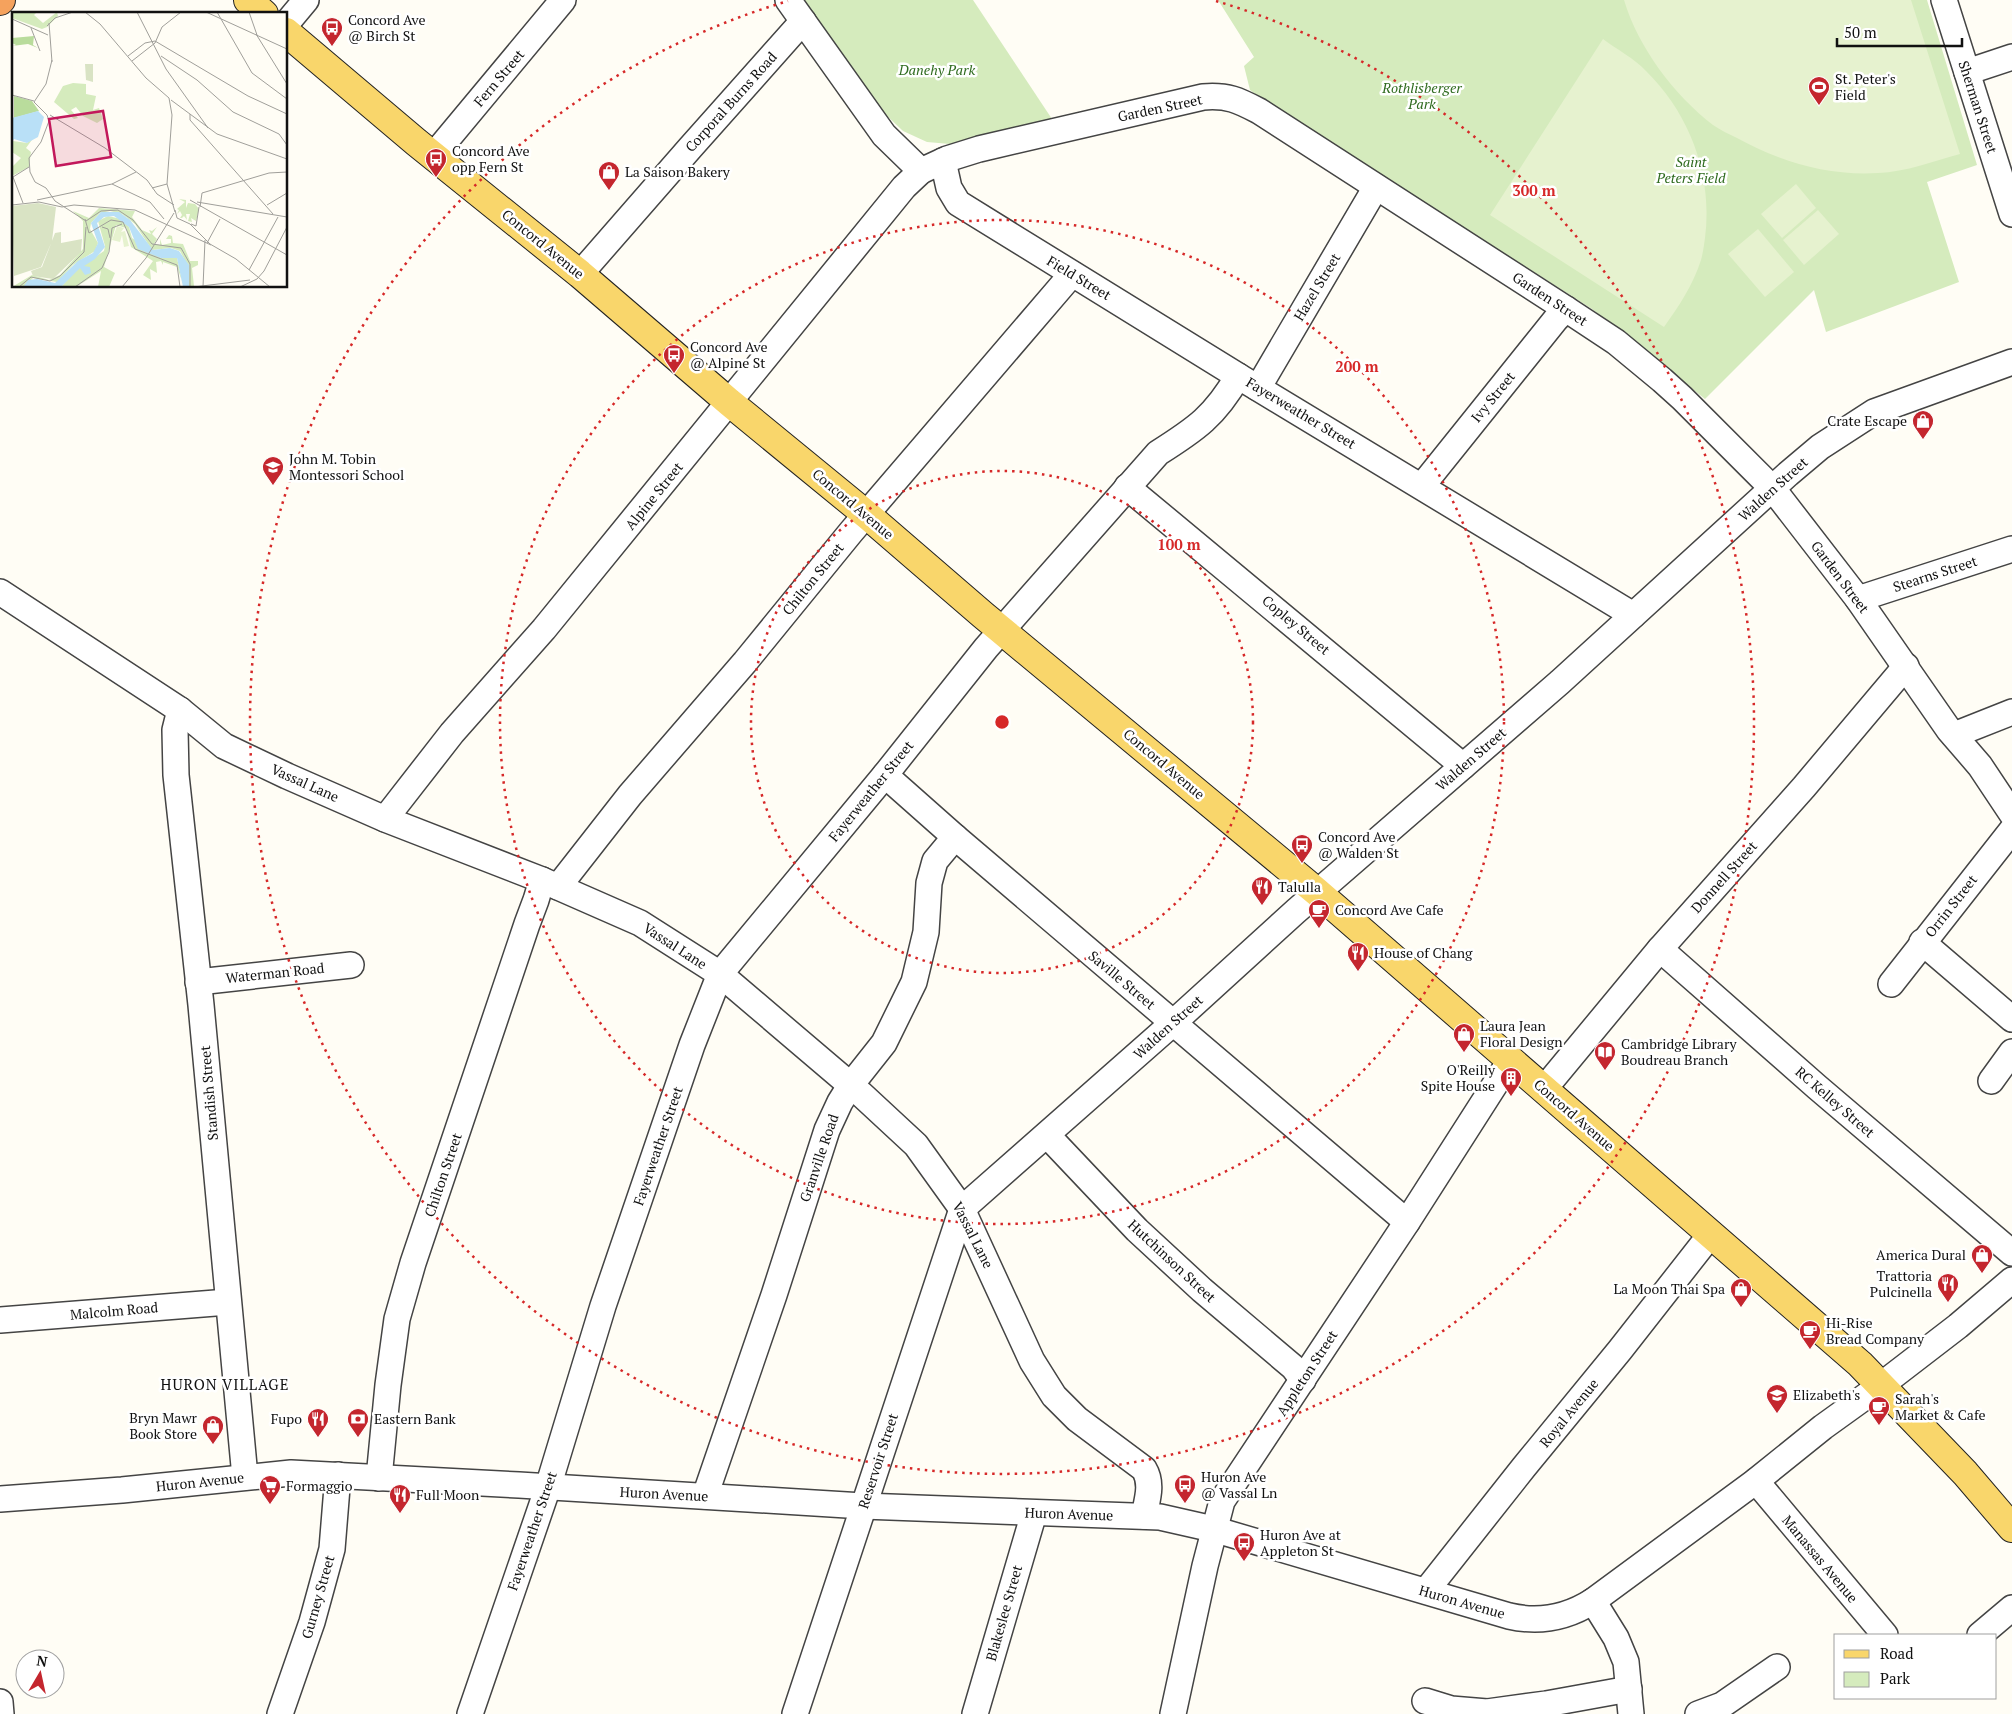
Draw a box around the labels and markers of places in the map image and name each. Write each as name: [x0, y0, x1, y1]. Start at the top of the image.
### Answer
place label: Concord Ave @ Birch St: [348, 10, 425, 45]
bus stop icon: Concord Ave @ Birch St: [320, 16, 344, 47]
place label: St. Peter's Field: [1835, 69, 1896, 104]
sports icon: St. Peter's Field: [1807, 75, 1831, 106]
place label: Concord Ave opp Fern St: [452, 141, 529, 176]
bus stop icon: Concord Ave opp Fern St: [424, 147, 448, 178]
shop icon: La Saison Bakery: [597, 160, 621, 191]
place label: La Saison Bakery: [625, 162, 731, 181]
place label: Concord Ave @ Alpine St: [690, 337, 767, 372]
bus stop icon: Concord Ave @ Alpine St: [662, 343, 686, 374]
shop icon: Crate Escape: [1911, 409, 1935, 440]
place label: Crate Escape: [1827, 411, 1907, 430]
place label: John M. Tobin Montessori School: [289, 449, 404, 484]
school or university icon: John M. Tobin Montessori School: [261, 455, 285, 486]
centre of rings: [993, 713, 1011, 731]
place label: Concord Ave @ Walden St: [1318, 827, 1400, 862]
bus stop icon: Concord Ave @ Walden St: [1290, 833, 1314, 864]
restaurant icon: Talulla: [1250, 875, 1274, 906]
place label: Talulla: [1278, 877, 1321, 896]
cafe icon: Concord Ave Cafe: [1307, 898, 1331, 929]
place label: Concord Ave Cafe: [1335, 900, 1444, 919]
restaurant icon: House of Chang: [1346, 941, 1370, 972]
place label: House of Chang: [1374, 943, 1473, 962]
place label: Laura Jean Floral Design: [1480, 1016, 1563, 1051]
shop icon: Laura Jean Floral Design: [1452, 1022, 1476, 1053]
place label: Cambridge Library Boudreau Branch: [1621, 1034, 1738, 1069]
library icon: Cambridge Library Boudreau Branch: [1593, 1040, 1617, 1071]
place label: O'Reilly Spite House: [1421, 1060, 1496, 1095]
building icon: O'Reilly Spite House: [1499, 1066, 1523, 1097]
shop icon: America Dural: [1970, 1243, 1994, 1274]
place label: America Dural: [1876, 1245, 1966, 1264]
place label: Trattoria Pulcinella: [1870, 1266, 1932, 1301]
restaurant icon: Trattoria Pulcinella: [1936, 1272, 1960, 1303]
shop icon: La Moon Thai Spa: [1729, 1277, 1753, 1308]
place label: La Moon Thai Spa: [1613, 1279, 1725, 1298]
place label: Hi-Rise Bread Company: [1826, 1313, 1925, 1348]
cafe icon: Hi-Rise Bread Company: [1798, 1319, 1822, 1350]
school or university icon: Elizabeth's: [1765, 1383, 1789, 1414]
place label: Elizabeth's: [1793, 1385, 1860, 1404]
place label: Sarah's Market & Cafe: [1895, 1389, 1986, 1424]
cafe icon: Sarah's Market & Cafe: [1867, 1395, 1891, 1426]
restaurant icon: Fupo: [306, 1407, 330, 1438]
bank icon: Eastern Bank: [346, 1407, 370, 1438]
place label: Bryn Mawr Book Store: [129, 1408, 198, 1443]
place label: Fupo: [271, 1409, 302, 1428]
place label: Eastern Bank: [374, 1409, 457, 1428]
shop icon: Bryn Mawr Book Store: [201, 1414, 225, 1445]
place label: Huron Ave @ Vassal Ln: [1201, 1467, 1278, 1502]
bus stop icon: Huron Ave @ Vassal Ln: [1173, 1473, 1197, 1504]
supermarket icon: Formaggio: [258, 1474, 282, 1505]
place label: Formaggio: [286, 1476, 353, 1495]
restaurant icon: Full Moon: [388, 1483, 412, 1514]
place label: Full Moon: [416, 1485, 480, 1504]
place label: Huron Ave at Appleton St: [1260, 1525, 1342, 1560]
bus stop icon: Huron Ave at Appleton St: [1232, 1531, 1256, 1562]

